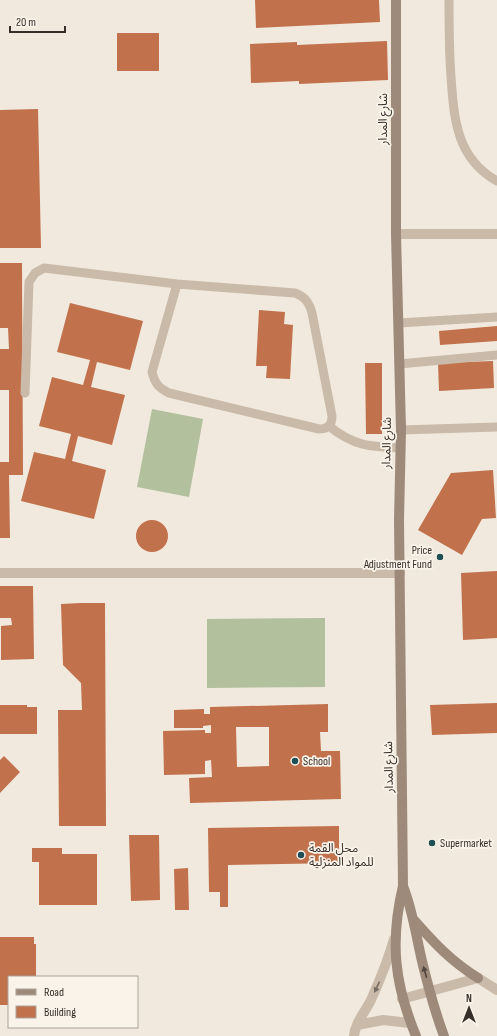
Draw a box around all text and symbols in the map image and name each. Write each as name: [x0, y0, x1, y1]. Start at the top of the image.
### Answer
scale bar: [10, 8, 65, 34]
text: 20 m: [16, 15, 36, 30]
street label: شارع المدار: [376, 93, 392, 146]
street label: شارع المدار: [379, 417, 396, 470]
place label: Price Adjustment Fund: [363, 543, 432, 572]
marker: Price Adjustment Fund: [435, 552, 445, 562]
street label: شارع المدار: [381, 741, 398, 794]
place label: School: [303, 754, 330, 769]
marker: School: [290, 756, 300, 766]
place label: Supermarket: [440, 836, 492, 851]
marker: Supermarket: [427, 838, 437, 848]
place label: محل القمة للمواد المنزلية: [309, 841, 374, 870]
marker: محل القمة للمواد المنزلية: [296, 850, 306, 860]
one-way arrow: [422, 966, 428, 978]
legend: [8, 976, 138, 1028]
one-way arrow: [374, 981, 380, 993]
text: Road: [44, 985, 64, 1000]
north arrow: [449, 988, 489, 1028]
text: N: [466, 992, 472, 1005]
text: Building: [44, 1005, 76, 1020]

